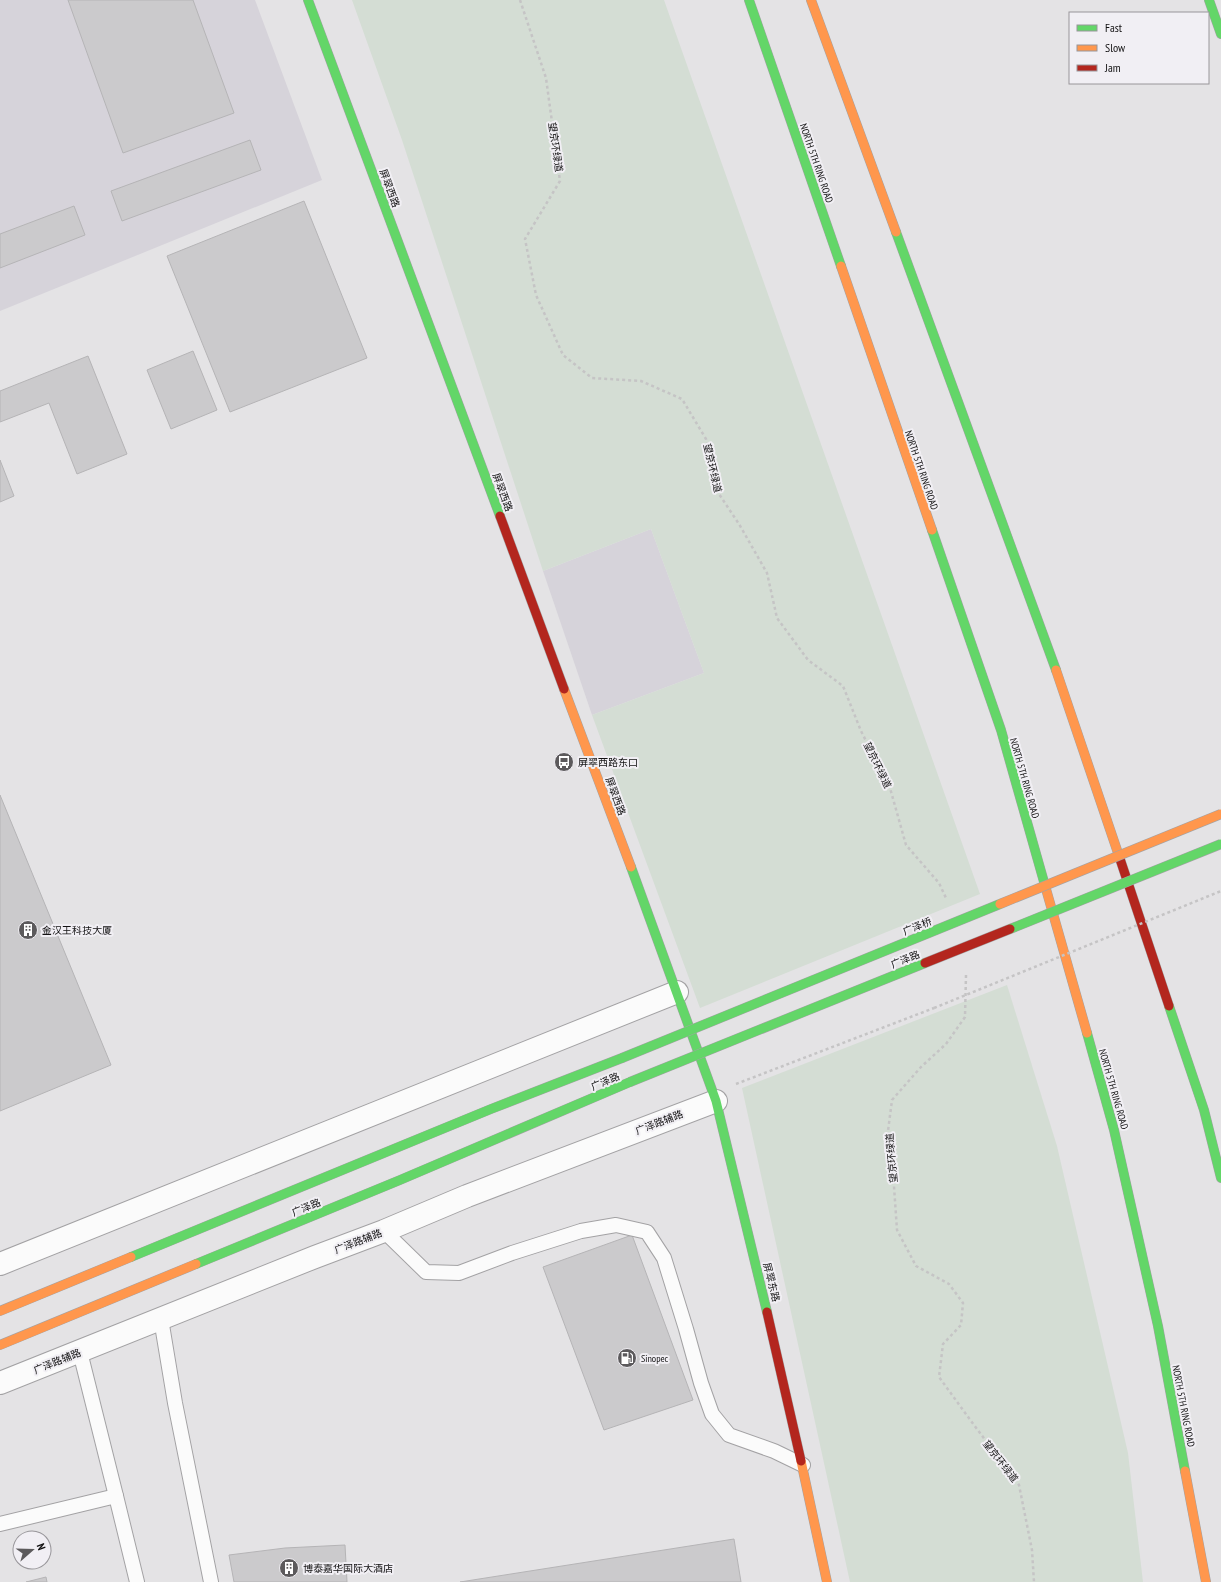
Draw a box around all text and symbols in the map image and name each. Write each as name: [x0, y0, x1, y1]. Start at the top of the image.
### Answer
legend: [1069, 12, 1209, 84]
text: Fast: [1105, 20, 1123, 35]
text: Slow: [1105, 40, 1126, 55]
text: Jam: [1104, 60, 1121, 75]
street label: 望京环绿道: [546, 121, 565, 173]
street label: NORTH 5TH RING ROAD: [797, 122, 836, 204]
street label: 屏翠西路: [377, 167, 402, 209]
street label: NORTH 5TH RING ROAD: [902, 429, 941, 511]
street label: 望京环绿道: [701, 442, 724, 494]
street label: 屏翠西路: [490, 471, 515, 513]
street label: NORTH 5TH RING ROAD: [1007, 736, 1042, 820]
street label: 望京环绿道: [861, 740, 894, 791]
bus stop icon: 屏翠西路东口: [553, 751, 575, 773]
place label: 屏翠西路东口: [578, 756, 638, 769]
street label: 屏翠西路: [603, 775, 628, 817]
street label: 广泽桥: [901, 915, 934, 938]
building icon: 金汉王科技大厦: [17, 919, 39, 941]
place label: 金汉王科技大厦: [42, 924, 112, 937]
street label: 广泽路: [889, 948, 922, 971]
street label: NORTH 5TH RING ROAD: [1096, 1047, 1131, 1131]
street label: 广泽路: [589, 1070, 622, 1093]
street label: 广泽路辅路: [634, 1107, 685, 1137]
street label: 望京环绿道: [883, 1132, 900, 1183]
street label: 广泽路: [290, 1196, 323, 1219]
street label: 广泽路辅路: [333, 1226, 384, 1256]
street label: 屏翠东路: [760, 1261, 783, 1303]
street label: 广泽路辅路: [32, 1346, 83, 1377]
fuel station icon: Sinopec: [616, 1347, 638, 1369]
place label: Sinopec: [641, 1352, 669, 1365]
street label: NORTH 5TH RING ROAD: [1169, 1364, 1198, 1448]
street label: 望京环绿道: [980, 1438, 1021, 1485]
north arrow: [12, 1530, 52, 1570]
text: N: [34, 1541, 49, 1552]
building icon: 博泰嘉华国际大酒店: [278, 1557, 300, 1579]
place label: 博泰嘉华国际大酒店: [303, 1562, 393, 1575]

